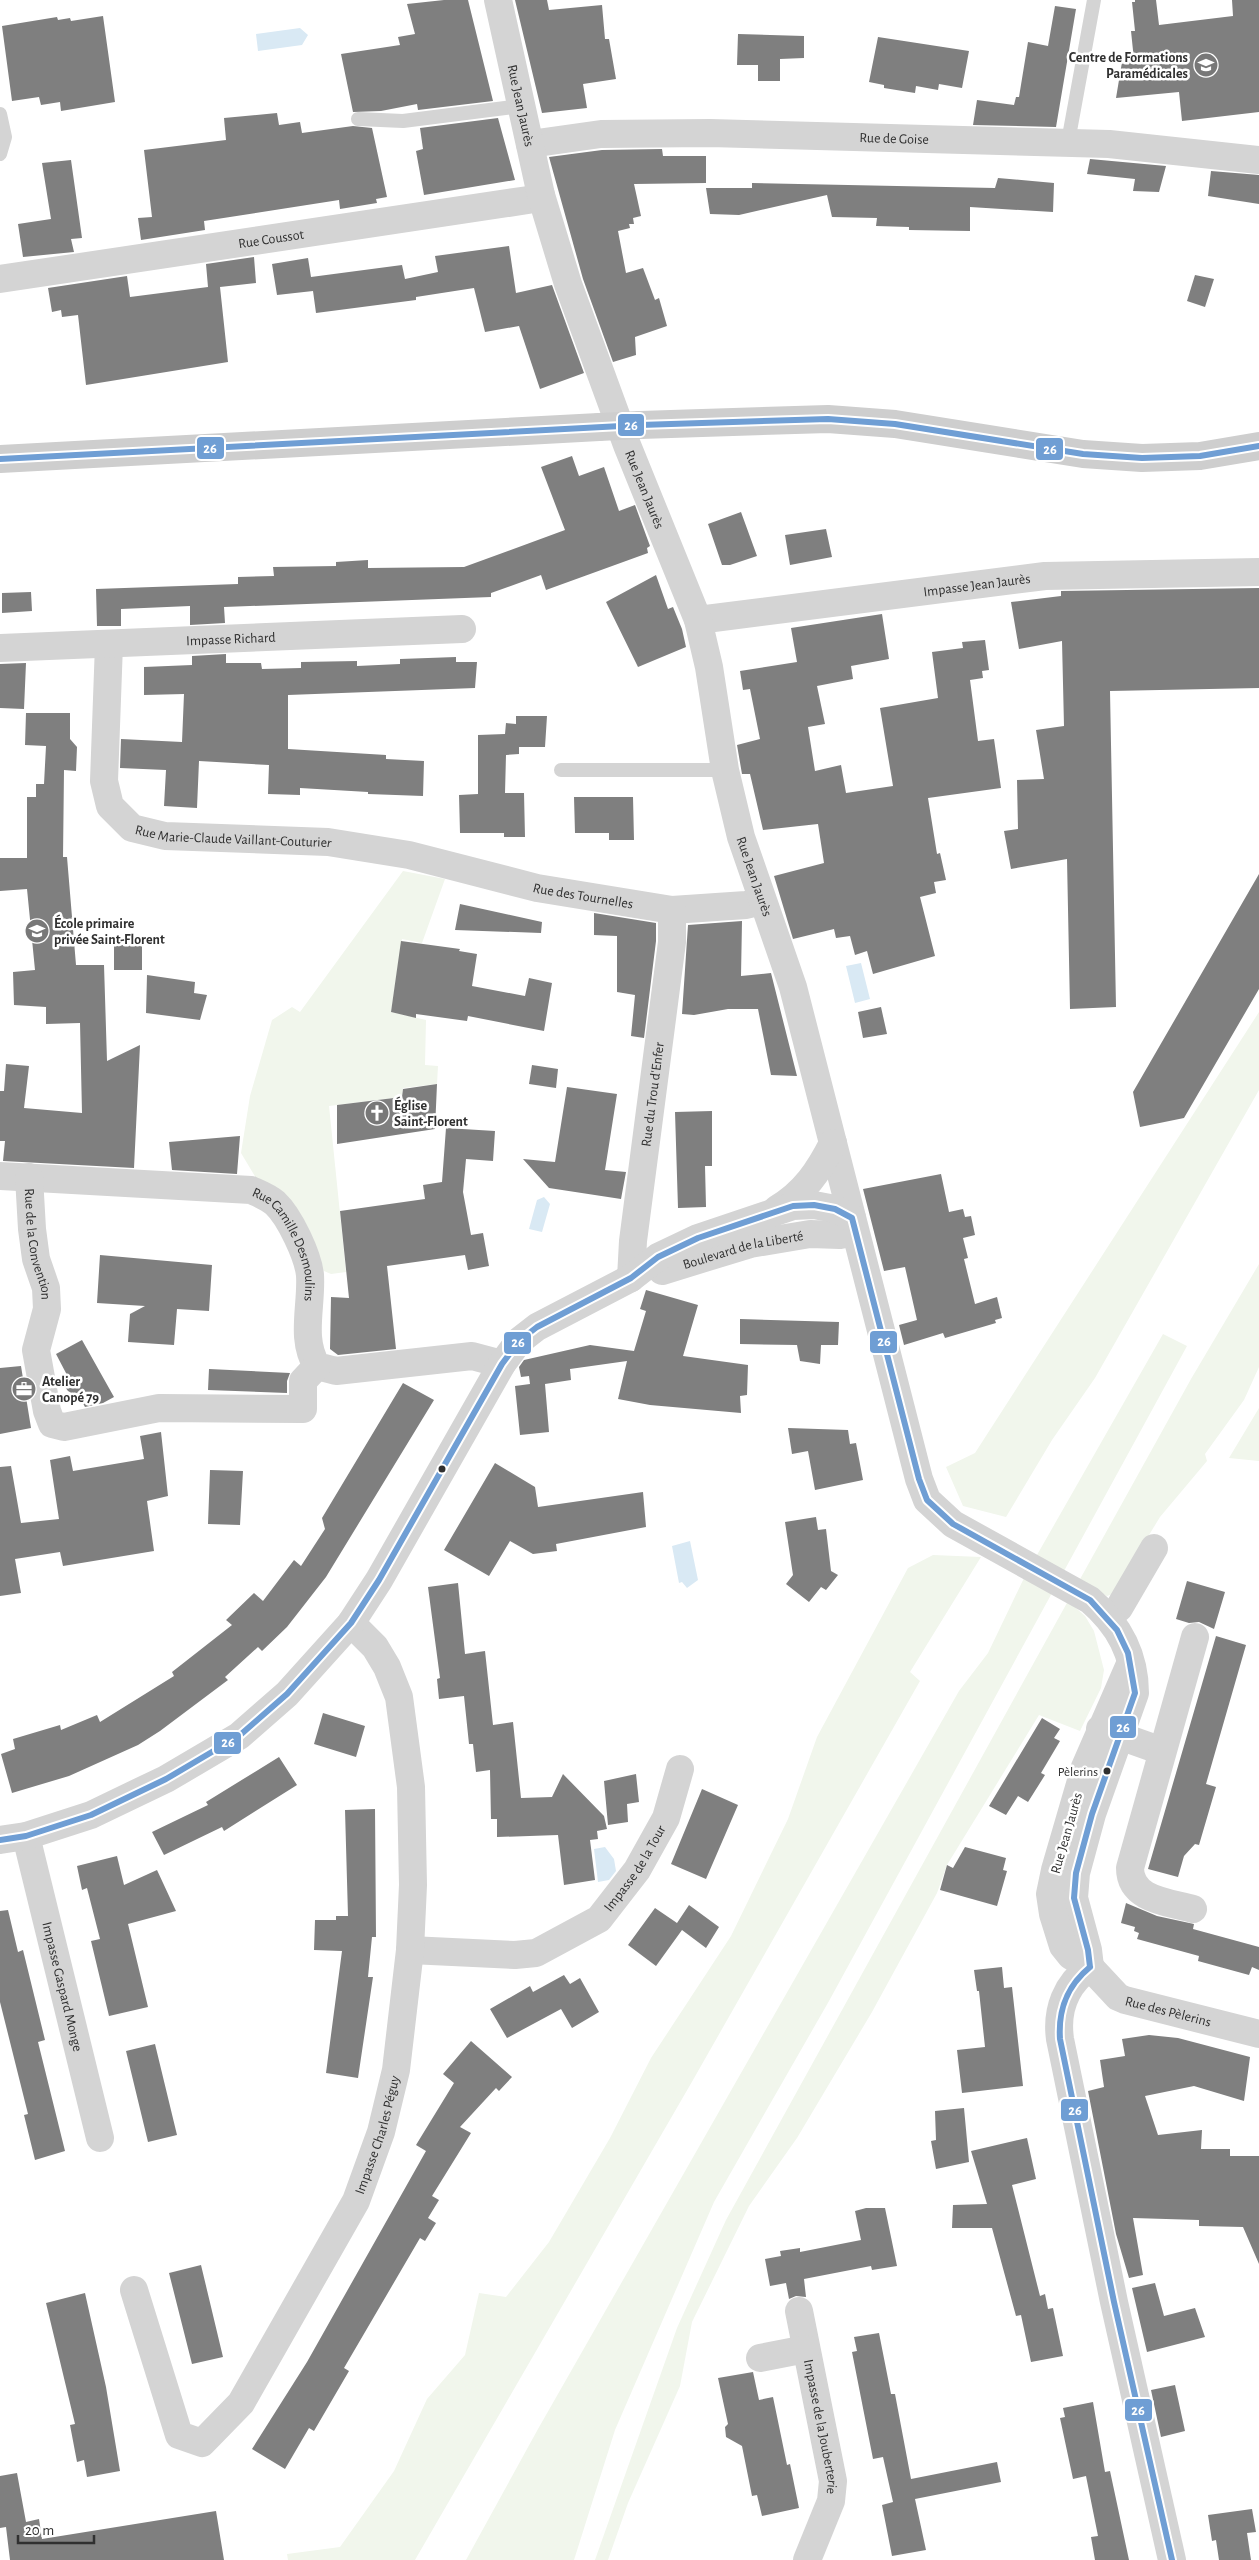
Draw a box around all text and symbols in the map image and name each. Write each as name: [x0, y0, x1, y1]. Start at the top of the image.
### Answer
place label: Centre de Formations Paramédicales: [1069, 51, 1188, 81]
school or university icon: Centre de Formations Paramédicales: [1193, 52, 1219, 78]
street label: Rue Jean Jaurès: [504, 63, 536, 148]
street label: Rue de Goise: [859, 131, 929, 147]
street label: Rue Coussot: [237, 228, 305, 251]
line badge: 26: [617, 413, 645, 437]
text: 26: [624, 419, 638, 433]
line badge: 26: [196, 436, 225, 460]
line badge: 26: [1035, 437, 1064, 461]
text: 26: [203, 442, 217, 456]
text: 26: [1043, 443, 1057, 457]
street label: Rue Jean Jaurès: [622, 448, 666, 531]
street label: Impasse Jean Jaurès: [923, 572, 1031, 599]
street label: Impasse Richard: [186, 631, 276, 648]
street label: Rue Marie-Claude Vaillant-Couturier: [133, 823, 333, 851]
street label: Rue Jean Jaurès: [733, 835, 774, 918]
street label: Rue des Tournelles: [531, 881, 634, 912]
place label: École primaire privée Saint-Florent: [54, 914, 165, 947]
school or university icon: École primaire privée Saint-Florent: [24, 918, 50, 944]
street label: Rue du Trou d'Enfer: [639, 1041, 667, 1148]
place label: Église Saint-Florent: [394, 1096, 468, 1129]
church icon: Église Saint-Florent: [364, 1100, 390, 1126]
street label: Rue Camille Desmoulins: [250, 1186, 316, 1302]
street label: Rue de la Convention: [22, 1188, 53, 1300]
street label: Boulevard de la Liberté: [681, 1229, 805, 1272]
line badge: 26: [869, 1330, 898, 1354]
line badge: 26: [503, 1331, 532, 1355]
text: 26: [877, 1335, 891, 1349]
text: 26: [511, 1336, 525, 1350]
place label: Atelier Canopé 79: [42, 1375, 99, 1405]
office icon: Atelier Canopé 79: [11, 1376, 37, 1402]
unlabelled marker: [437, 1464, 447, 1474]
line badge: 26: [1109, 1715, 1137, 1739]
text: 26: [1116, 1721, 1130, 1735]
line badge: 26: [213, 1731, 242, 1755]
text: 26: [221, 1736, 235, 1750]
place label: Pèlerins: [1058, 1766, 1098, 1779]
marker: Pèlerins: [1102, 1766, 1112, 1776]
street label: Rue Jean Jaurès: [1049, 1791, 1085, 1875]
street label: Impasse de la Tour: [602, 1823, 669, 1914]
street label: Impasse Gaspard Monge: [39, 1920, 85, 2053]
street label: Rue des Pèlerins: [1124, 1994, 1212, 2030]
street label: Impasse Charles Péguy: [353, 2074, 402, 2196]
line badge: 26: [1060, 2098, 1089, 2122]
text: 26: [1068, 2104, 1082, 2118]
street label: Impasse de la Jouberterie: [801, 2358, 839, 2495]
line badge: 26: [1124, 2398, 1153, 2422]
text: 26: [1131, 2404, 1145, 2418]
scale bar: [18, 2512, 94, 2544]
text: 20 m: [25, 2523, 54, 2538]

